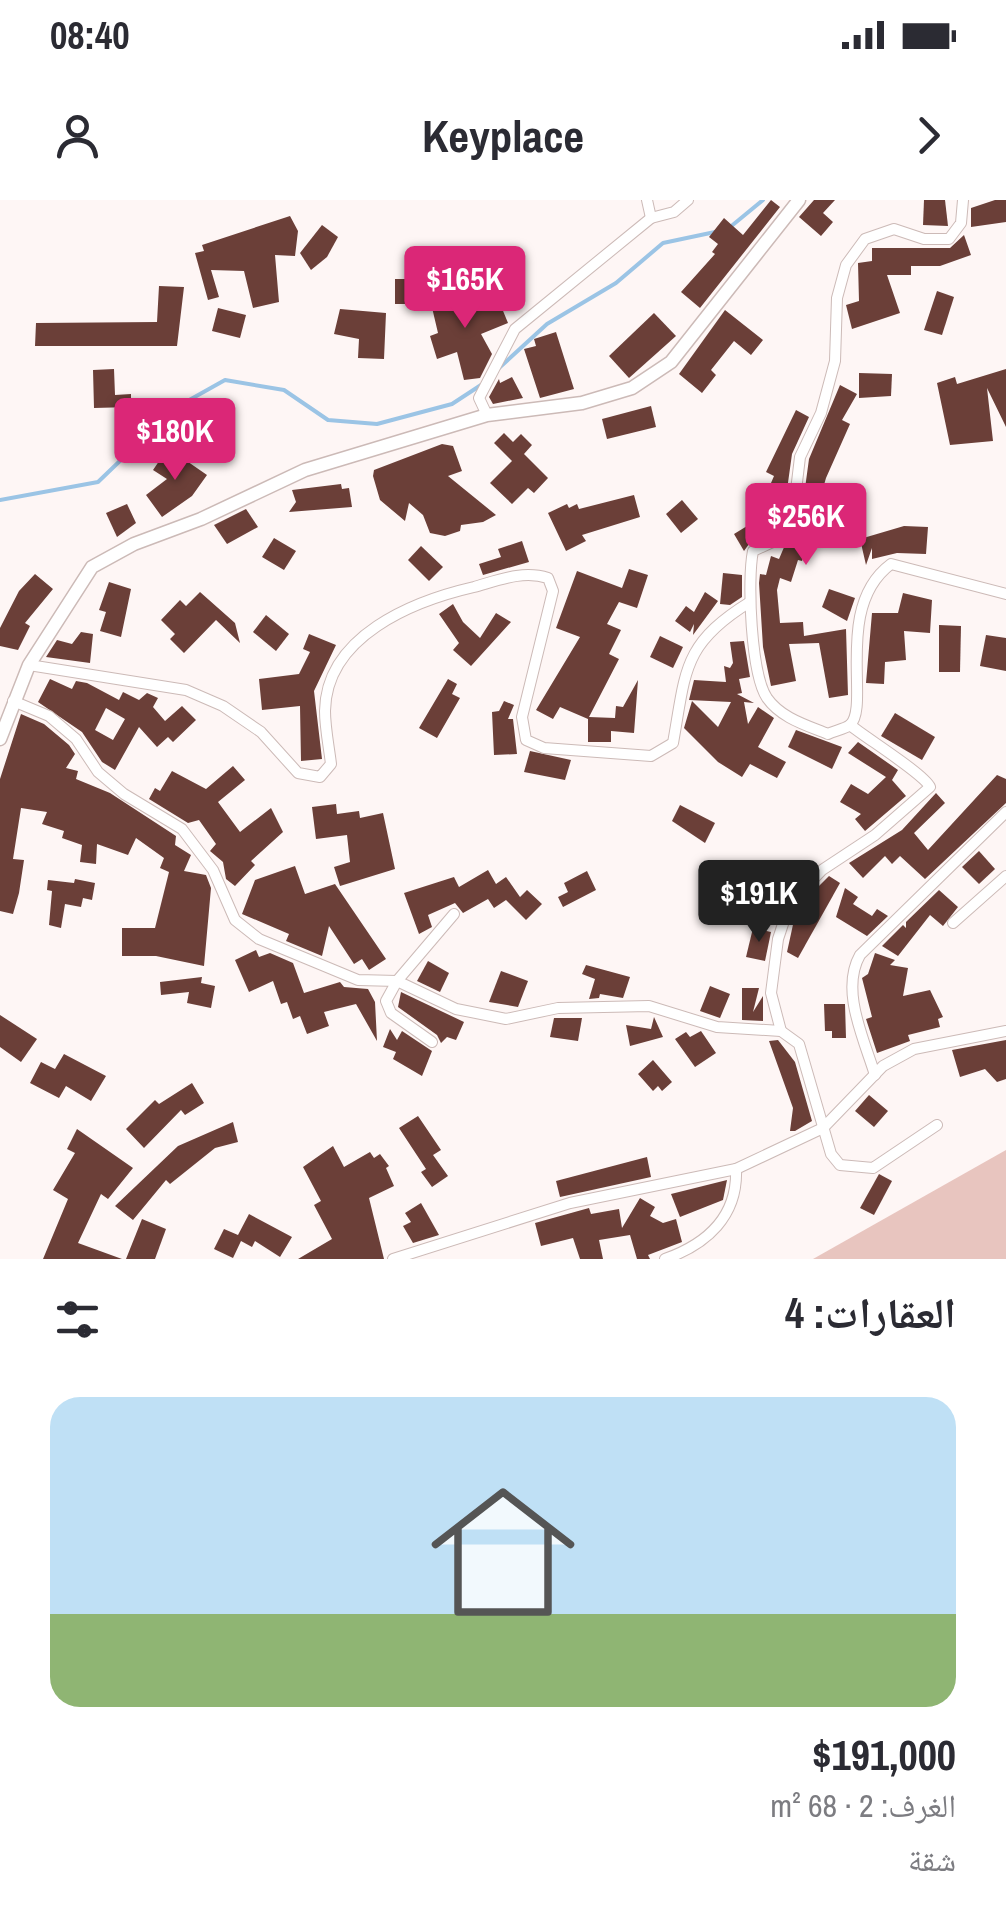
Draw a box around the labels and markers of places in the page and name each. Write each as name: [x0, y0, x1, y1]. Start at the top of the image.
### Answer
pin: $165K: [395, 246, 535, 331]
pin: $180K: [105, 398, 245, 483]
pin: $256K: [736, 483, 876, 568]
pin: $191K: [689, 860, 829, 945]

